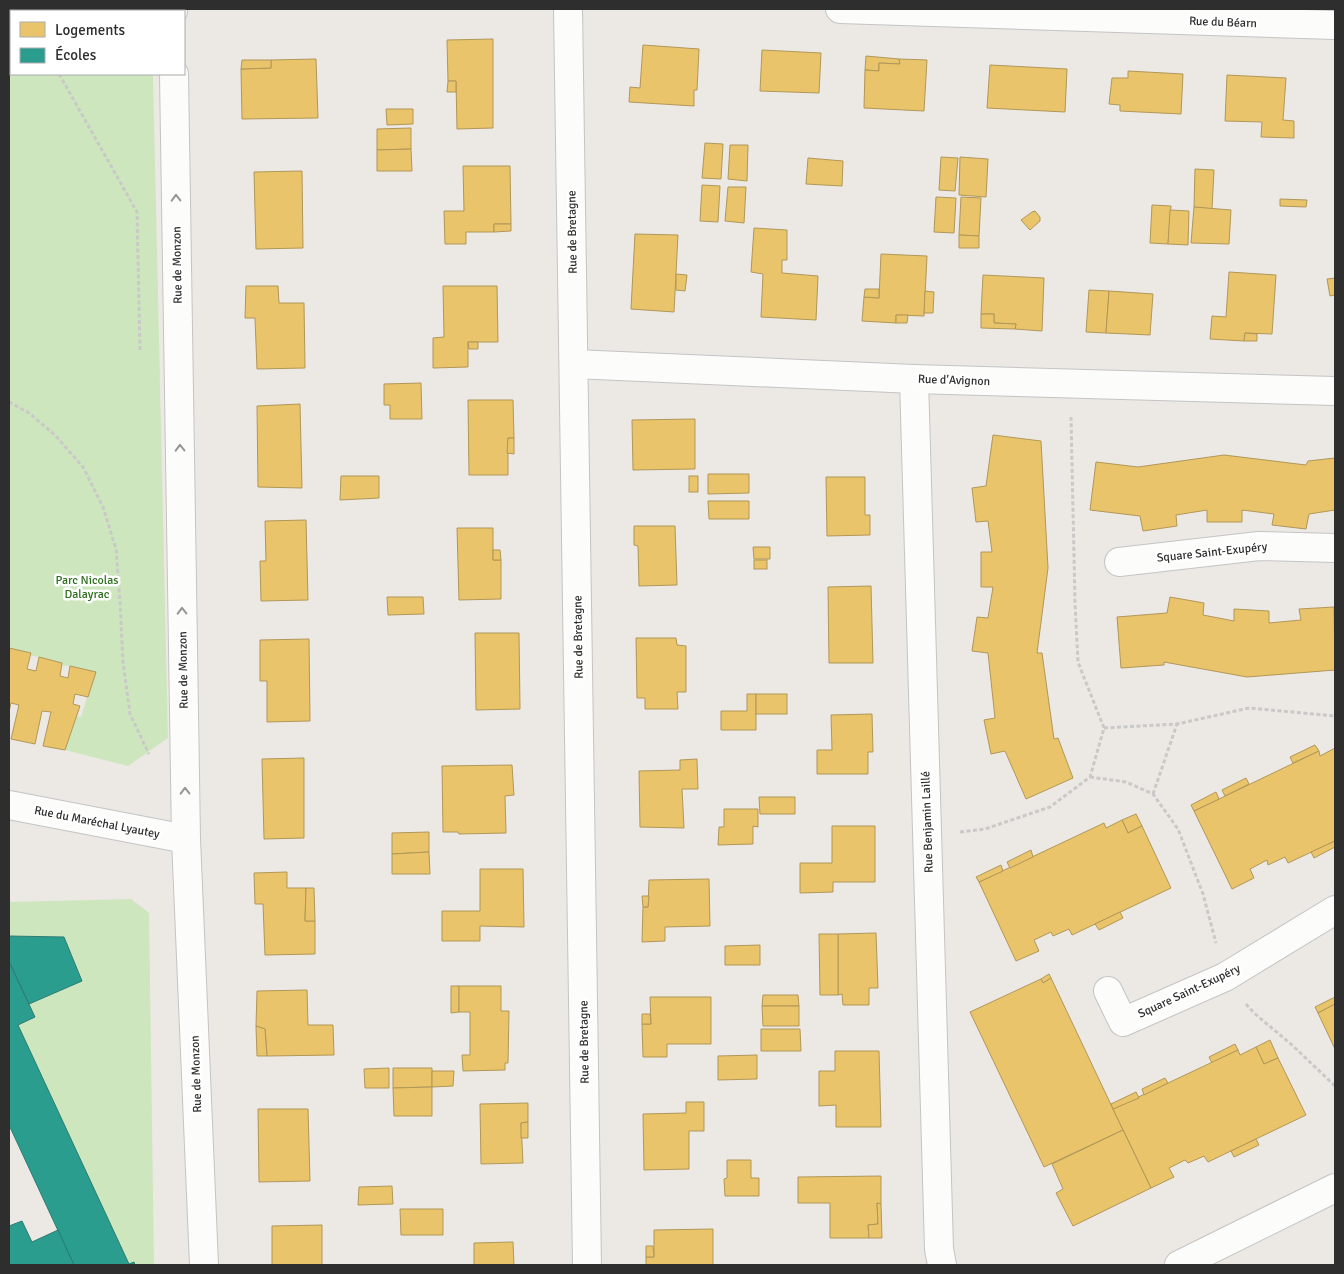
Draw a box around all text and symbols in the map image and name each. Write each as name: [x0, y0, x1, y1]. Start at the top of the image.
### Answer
legend: [10, 10, 185, 75]
street label: Rue du Béarn: [1189, 14, 1257, 31]
text: Logements: [55, 21, 126, 39]
text: Écoles: [55, 45, 97, 64]
street label: Rue de Bretagne: [564, 190, 581, 274]
one-way arrow: [171, 194, 181, 202]
street label: Rue de Monzon: [169, 226, 186, 304]
street label: Rue d'Avignon: [918, 372, 990, 389]
one-way arrow: [175, 444, 185, 452]
street label: Square Saint-Exupéry: [1156, 539, 1268, 566]
park label: Parc Nicolas Dalayrac: [55, 573, 119, 602]
street label: Rue de Bretagne: [570, 595, 587, 679]
one-way arrow: [177, 606, 187, 614]
street label: Rue de Monzon: [175, 631, 192, 709]
street label: Rue Benjamin Laillé: [918, 771, 937, 873]
one-way arrow: [180, 786, 190, 794]
street label: Rue du Maréchal Lyautey: [33, 803, 161, 842]
street label: Square Saint-Exupéry: [1136, 961, 1243, 1022]
street label: Rue de Bretagne: [576, 1000, 593, 1084]
street label: Rue de Monzon: [188, 1035, 205, 1113]

